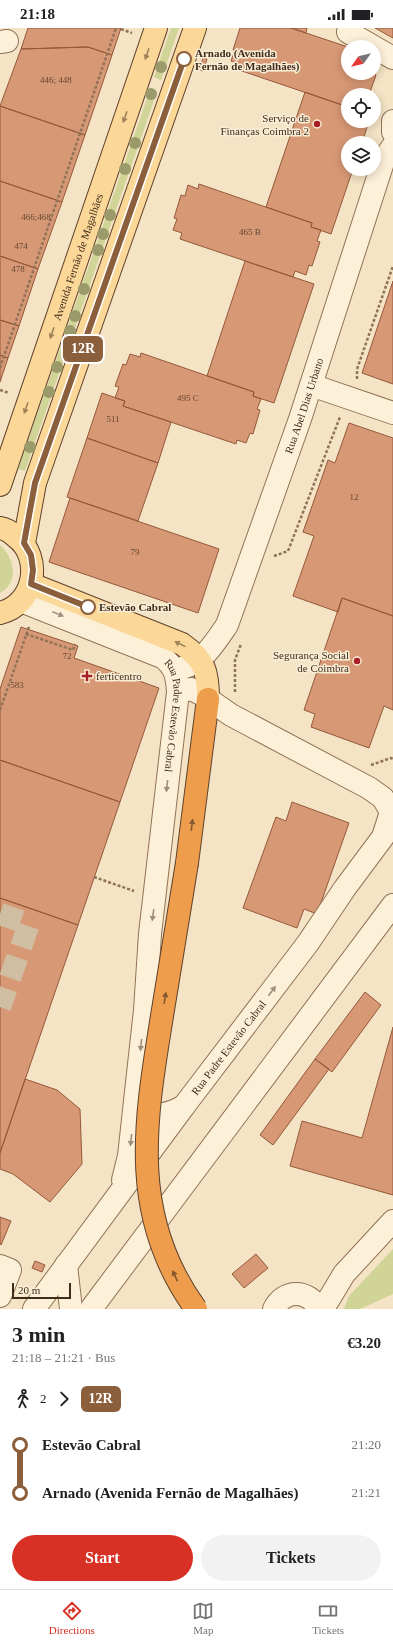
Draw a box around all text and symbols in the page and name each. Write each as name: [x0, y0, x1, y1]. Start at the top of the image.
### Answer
text: 21:18: [20, 6, 55, 22]
north arrow: [341, 40, 381, 80]
map controls: [341, 40, 381, 176]
place label: Arnado (Avenida Fernão de Magalhães): [195, 47, 300, 73]
one-way arrow: [144, 49, 150, 61]
marker: Arnado (Avenida Fernão de Magalhães): [176, 51, 192, 67]
house number: 446; 448: [40, 75, 72, 85]
button: locate: [341, 88, 381, 128]
one-way arrow: [122, 112, 128, 124]
place label: Serviço de Finanças Coimbra 2: [220, 112, 309, 137]
marker: Serviço de Finanças Coimbra 2: [312, 119, 322, 129]
button: layers: [341, 136, 381, 176]
street label: Avenida Fernão de Magalhães: [51, 192, 105, 322]
house number: 466;468: [21, 212, 51, 222]
house number: 465 B: [239, 227, 261, 237]
house number: 474: [14, 241, 28, 251]
house number: 478: [11, 264, 25, 274]
one-way arrow: [49, 327, 55, 339]
line badge: 12R: [60, 336, 106, 362]
text: 12R: [71, 341, 95, 356]
street label: Rua Abel Dias Urbano: [282, 356, 325, 455]
house number: 495 C: [177, 393, 199, 403]
one-way arrow: [23, 403, 29, 415]
house number: 511: [106, 414, 120, 424]
house number: 12: [350, 492, 359, 502]
house number: 79: [131, 547, 140, 557]
marker: Estevão Cabral: [80, 599, 96, 615]
place label: Estevão Cabral: [99, 601, 171, 613]
one-way arrow: [52, 612, 64, 618]
one-way arrow: [174, 641, 186, 647]
place label: Segurança Social de Coimbra: [273, 649, 349, 674]
house number: 72: [63, 651, 72, 661]
street label: Rua Padre Estevão Cabral: [162, 656, 184, 773]
marker: Segurança Social de Coimbra: [352, 656, 362, 666]
marker: ferticentro: [81, 670, 93, 682]
place label: ferticentro: [96, 670, 142, 682]
house number: 583: [10, 680, 24, 690]
one-way arrow: [164, 780, 171, 792]
one-way arrow: [189, 819, 195, 831]
one-way arrow: [150, 909, 156, 921]
one-way arrow: [268, 986, 276, 997]
one-way arrow: [162, 992, 168, 1004]
street label: Rua Padre Estevão Cabral: [189, 998, 268, 1097]
one-way arrow: [138, 1039, 144, 1051]
one-way arrow: [128, 1134, 134, 1146]
one-way arrow: [172, 1270, 178, 1282]
scale bar: [12, 1281, 71, 1300]
text: 20 m: [18, 1284, 40, 1296]
text: 3 min: [12, 1322, 65, 1347]
text: €3.20: [347, 1335, 381, 1351]
text: 21:18 – 21:21 · Bus: [12, 1350, 115, 1365]
icon: walk: [12, 1388, 34, 1410]
icon: forward: [53, 1388, 75, 1410]
text: 2: [40, 1391, 47, 1406]
text: 12R: [89, 1391, 113, 1406]
text: Estevão Cabral: [42, 1437, 141, 1453]
text: 21:20: [351, 1437, 381, 1452]
text: Arnado (Avenida Fernão de Magalhães): [42, 1485, 298, 1501]
text: 21:21: [351, 1485, 381, 1500]
button: Start: [12, 1535, 193, 1581]
button: Tickets: [201, 1535, 381, 1581]
tab: Directions: [49, 1600, 95, 1636]
tab: Map: [192, 1600, 214, 1636]
tab: Tickets: [312, 1600, 344, 1636]

